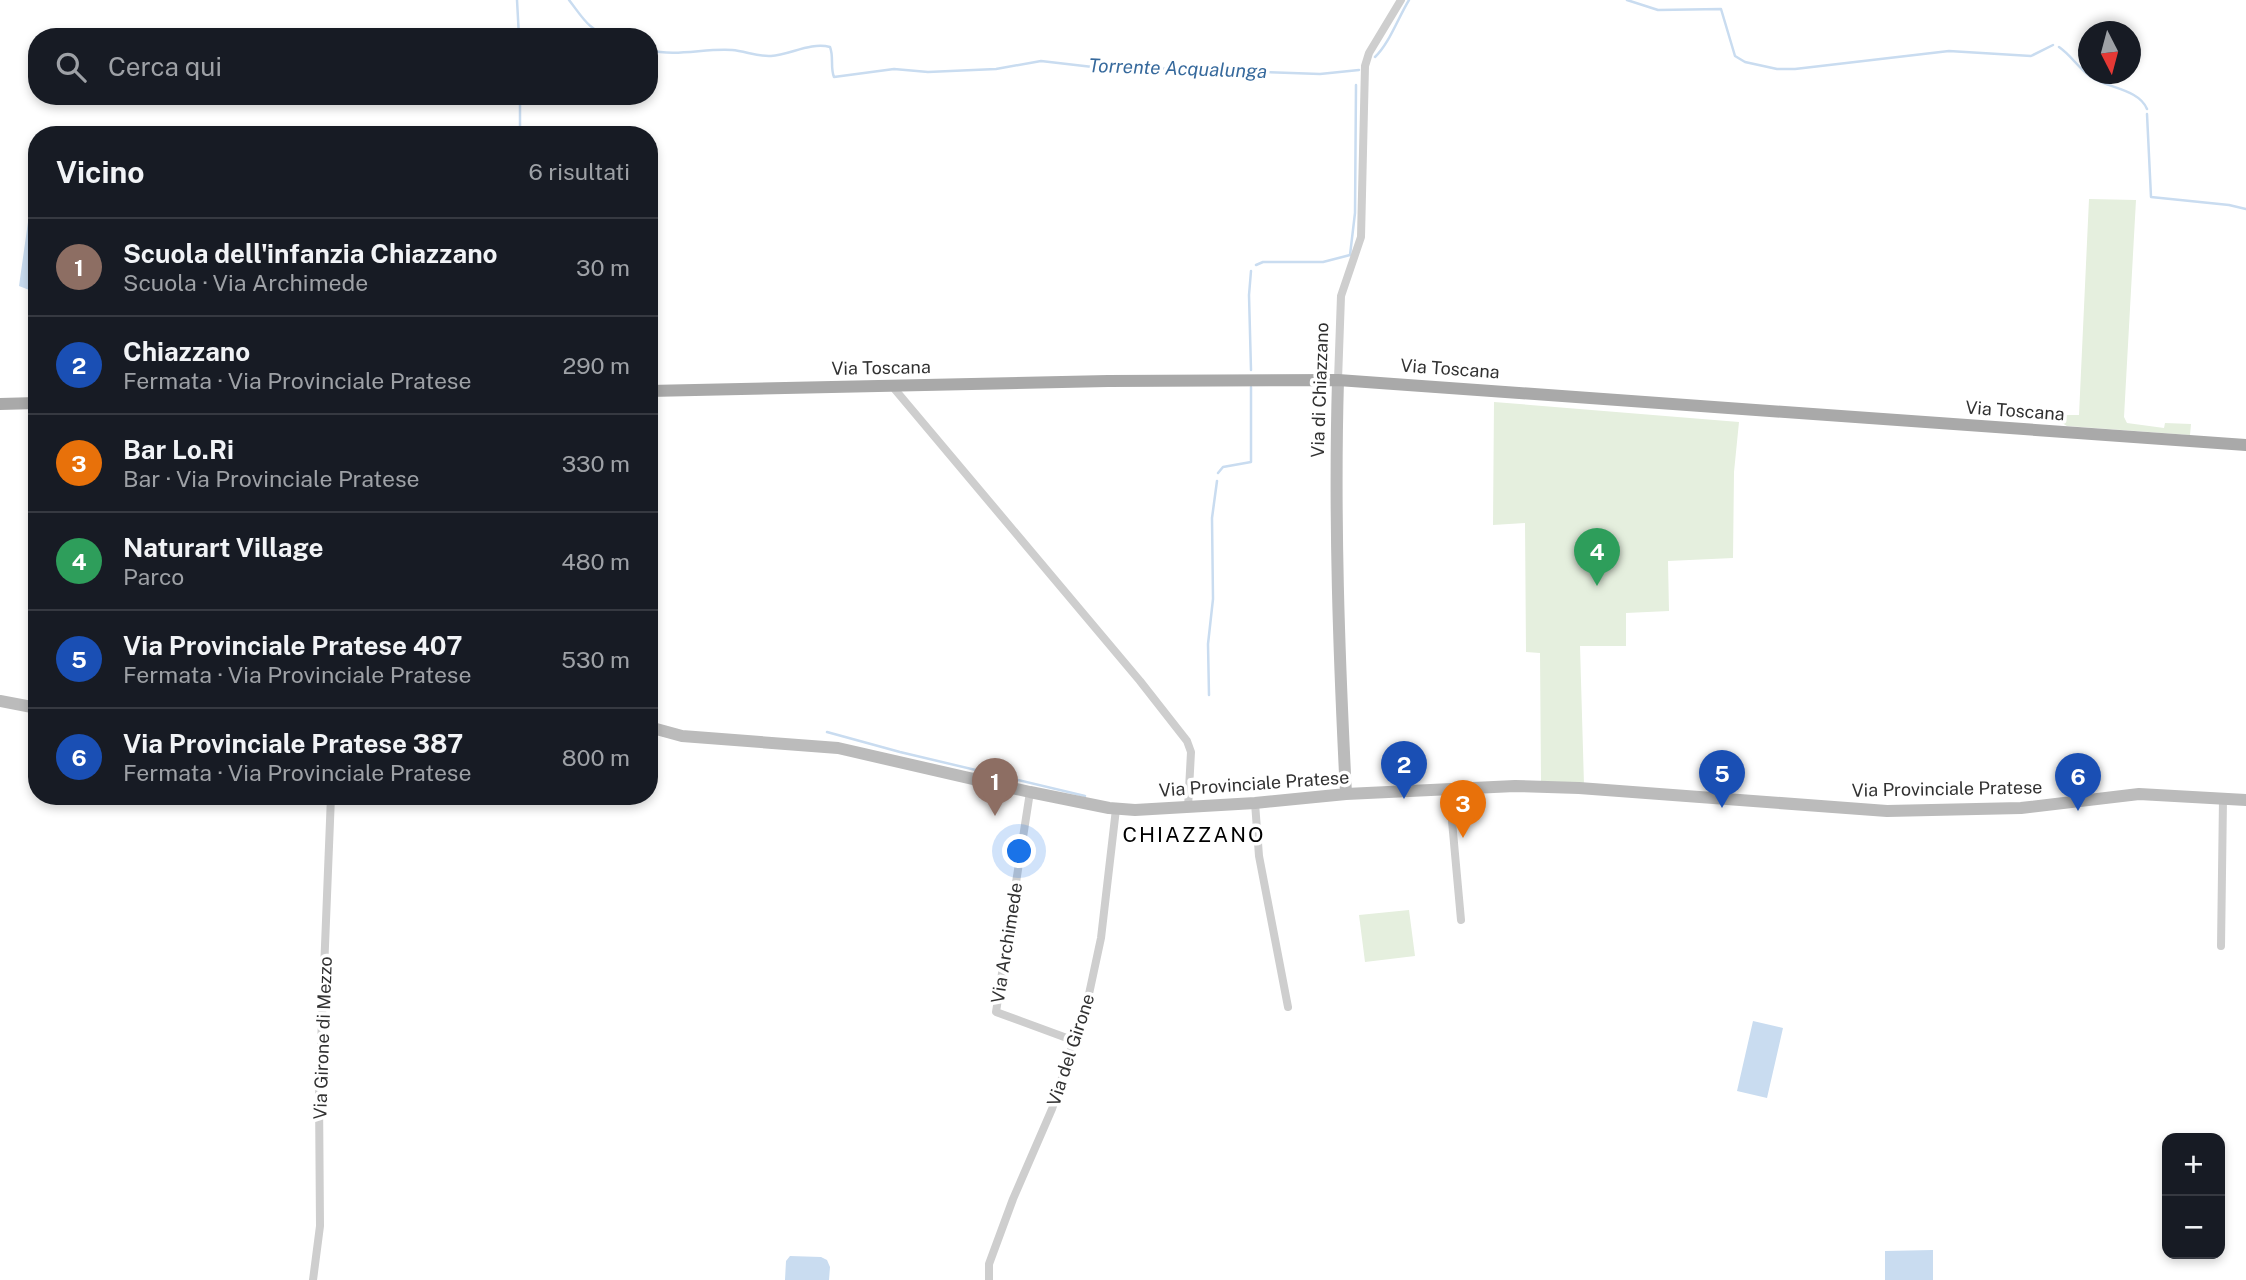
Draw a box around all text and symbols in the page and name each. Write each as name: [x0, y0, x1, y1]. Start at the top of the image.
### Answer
north arrow: [2078, 21, 2141, 84]
search box: [28, 28, 658, 105]
icon: search: [52, 48, 90, 86]
text: Cerca qui: [108, 51, 222, 82]
water label: Torrente Acqualunga: [1088, 54, 1268, 82]
text: Vicino: [56, 154, 145, 190]
text: 6 risultati: [528, 158, 630, 185]
text: Scuola dell'infanzia Chiazzano: [123, 238, 498, 269]
text: 1: [74, 254, 84, 281]
text: 30 m: [576, 254, 630, 281]
text: Scuola · Via Archimede: [123, 269, 368, 296]
street label: Via di Chiazzano: [1307, 322, 1332, 458]
text: Chiazzano: [123, 336, 250, 367]
text: 2: [72, 352, 86, 379]
text: 290 m: [563, 352, 630, 379]
street label: Via Toscana: [1400, 355, 1500, 382]
street label: Via Toscana: [831, 356, 931, 379]
text: Fermata · Via Provinciale Pratese: [123, 367, 472, 394]
street label: Via Toscana: [1965, 397, 2065, 424]
text: Bar Lo.Ri: [123, 434, 234, 465]
text: 3: [71, 450, 87, 477]
text: 330 m: [562, 450, 630, 477]
text: Bar · Via Provinciale Pratese: [123, 465, 420, 492]
pin: 4: [1574, 528, 1620, 586]
text: Naturart Village: [123, 532, 323, 563]
text: 4: [71, 548, 87, 575]
text: 480 m: [561, 548, 630, 575]
text: Parco: [123, 563, 184, 590]
text: Via Provinciale Pratese 407: [123, 630, 462, 661]
text: 5: [71, 646, 87, 673]
text: 530 m: [561, 646, 630, 673]
text: Fermata · Via Provinciale Pratese: [123, 661, 472, 688]
text: Via Provinciale Pratese 387: [123, 728, 463, 759]
pin: 2: [1381, 741, 1427, 799]
text: 6: [71, 744, 87, 771]
text: 800 m: [562, 744, 630, 771]
pin: 5: [1699, 750, 1745, 808]
pin: 6: [2055, 753, 2101, 811]
pin: 1: [972, 758, 1018, 816]
text: Fermata · Via Provinciale Pratese: [123, 759, 472, 786]
street label: Via Provinciale Pratese: [1158, 766, 1350, 801]
street label: Via Provinciale Pratese: [1851, 776, 2043, 801]
pin: 3: [1440, 780, 1486, 838]
district label: CHIAZZANO: [1123, 822, 1265, 847]
your location: [1002, 834, 1036, 868]
street label: Via Archimede: [987, 881, 1026, 1005]
street label: Via Girone di Mezzo: [309, 956, 336, 1120]
street label: Via del Girone: [1042, 991, 1099, 1109]
map controls: [2162, 1133, 2225, 1259]
button: +: [2162, 1133, 2225, 1196]
button: −: [2162, 1196, 2225, 1259]

